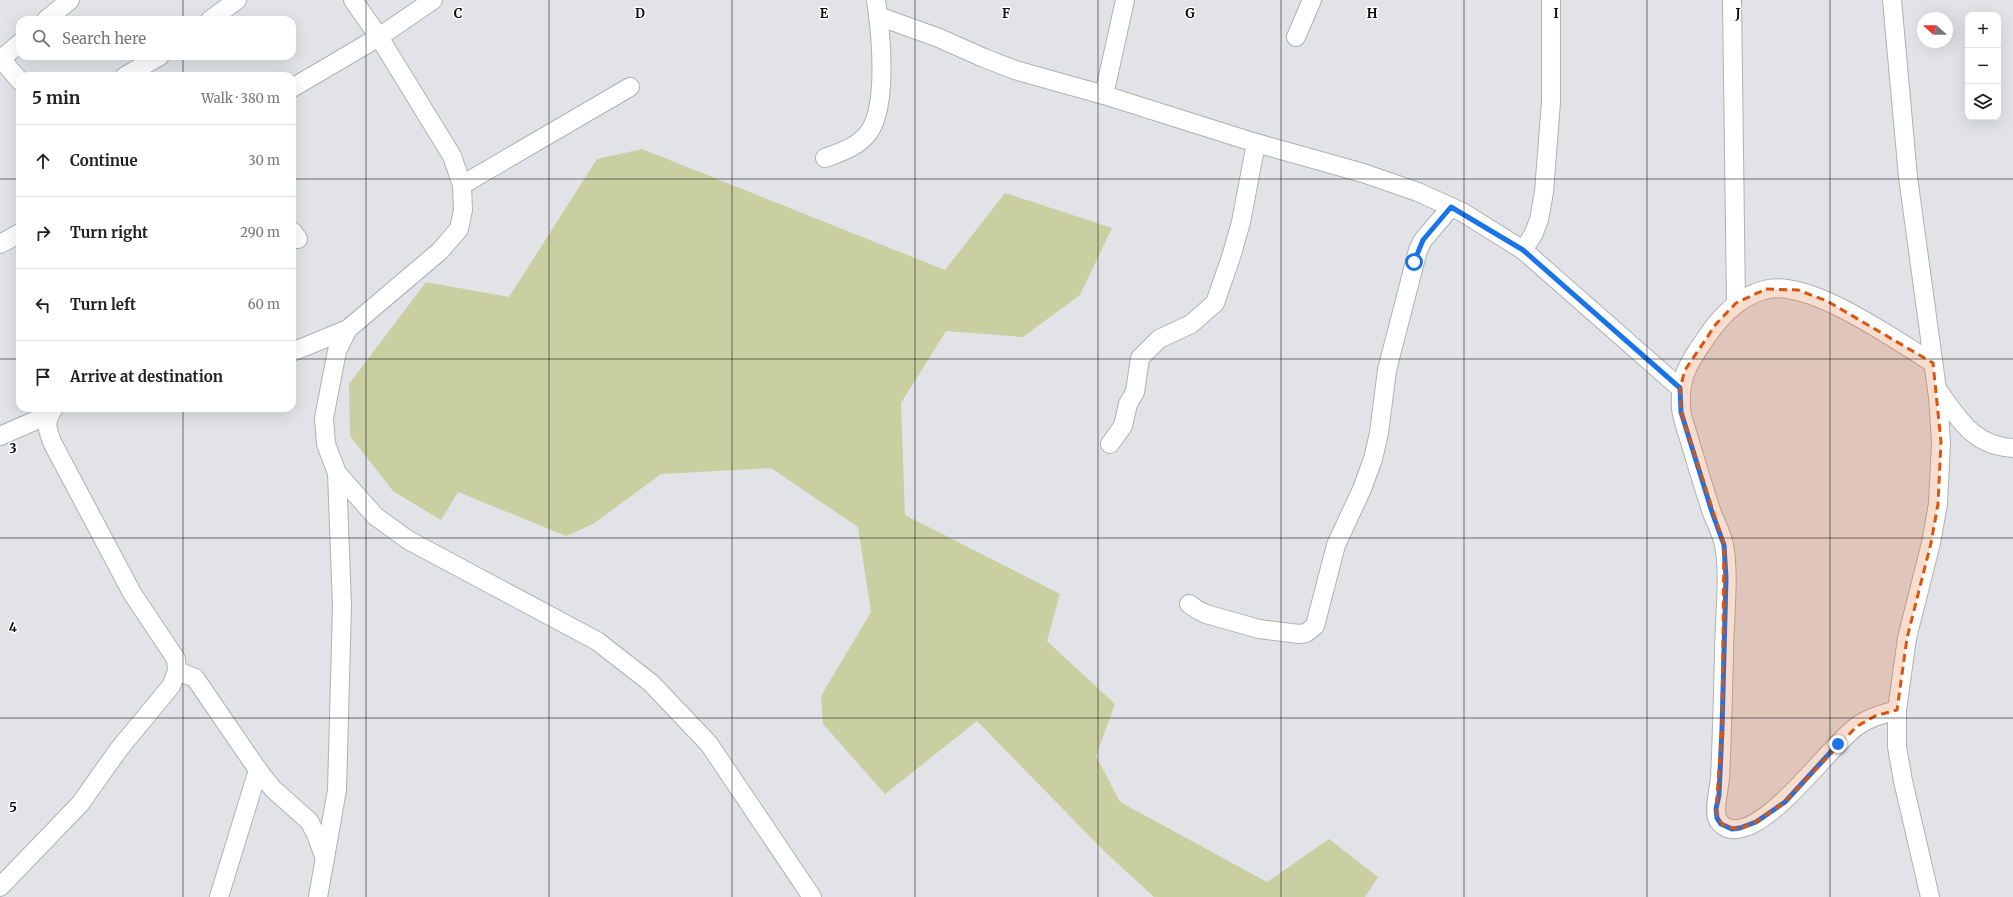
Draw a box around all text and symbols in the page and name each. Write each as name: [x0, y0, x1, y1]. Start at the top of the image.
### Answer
text: C: [454, 5, 463, 22]
text: D: [635, 5, 645, 22]
text: E: [820, 5, 829, 22]
text: F: [1002, 5, 1010, 22]
text: G: [1185, 5, 1195, 22]
text: H: [1367, 5, 1378, 22]
text: I: [1553, 5, 1559, 22]
text: J: [1734, 5, 1741, 22]
north arrow: [1917, 12, 1953, 48]
map controls: [1965, 12, 2001, 120]
button: +: [1965, 12, 2001, 48]
search box: [16, 16, 296, 60]
icon: search: [30, 27, 52, 49]
text: Search here: [62, 29, 146, 48]
button: −: [1965, 48, 2001, 84]
button: layers: [1965, 84, 2001, 120]
text: 5 min: [32, 87, 80, 109]
text: Walk · 380 m: [201, 90, 280, 107]
icon: ahead: [32, 150, 54, 172]
text: Continue: [70, 151, 138, 170]
text: 30 m: [248, 152, 280, 169]
icon: right: [32, 222, 54, 244]
text: Turn right: [70, 223, 148, 242]
text: 290 m: [240, 224, 280, 241]
route start: [1405, 253, 1423, 271]
icon: left: [32, 294, 54, 316]
text: Turn left: [70, 295, 136, 314]
text: 60 m: [248, 296, 280, 313]
icon: arrive: [32, 366, 54, 388]
text: Arrive at destination: [70, 367, 223, 386]
text: 3: [9, 440, 17, 457]
text: 4: [9, 619, 18, 636]
route end: [1829, 735, 1847, 753]
text: 5: [9, 799, 17, 816]

